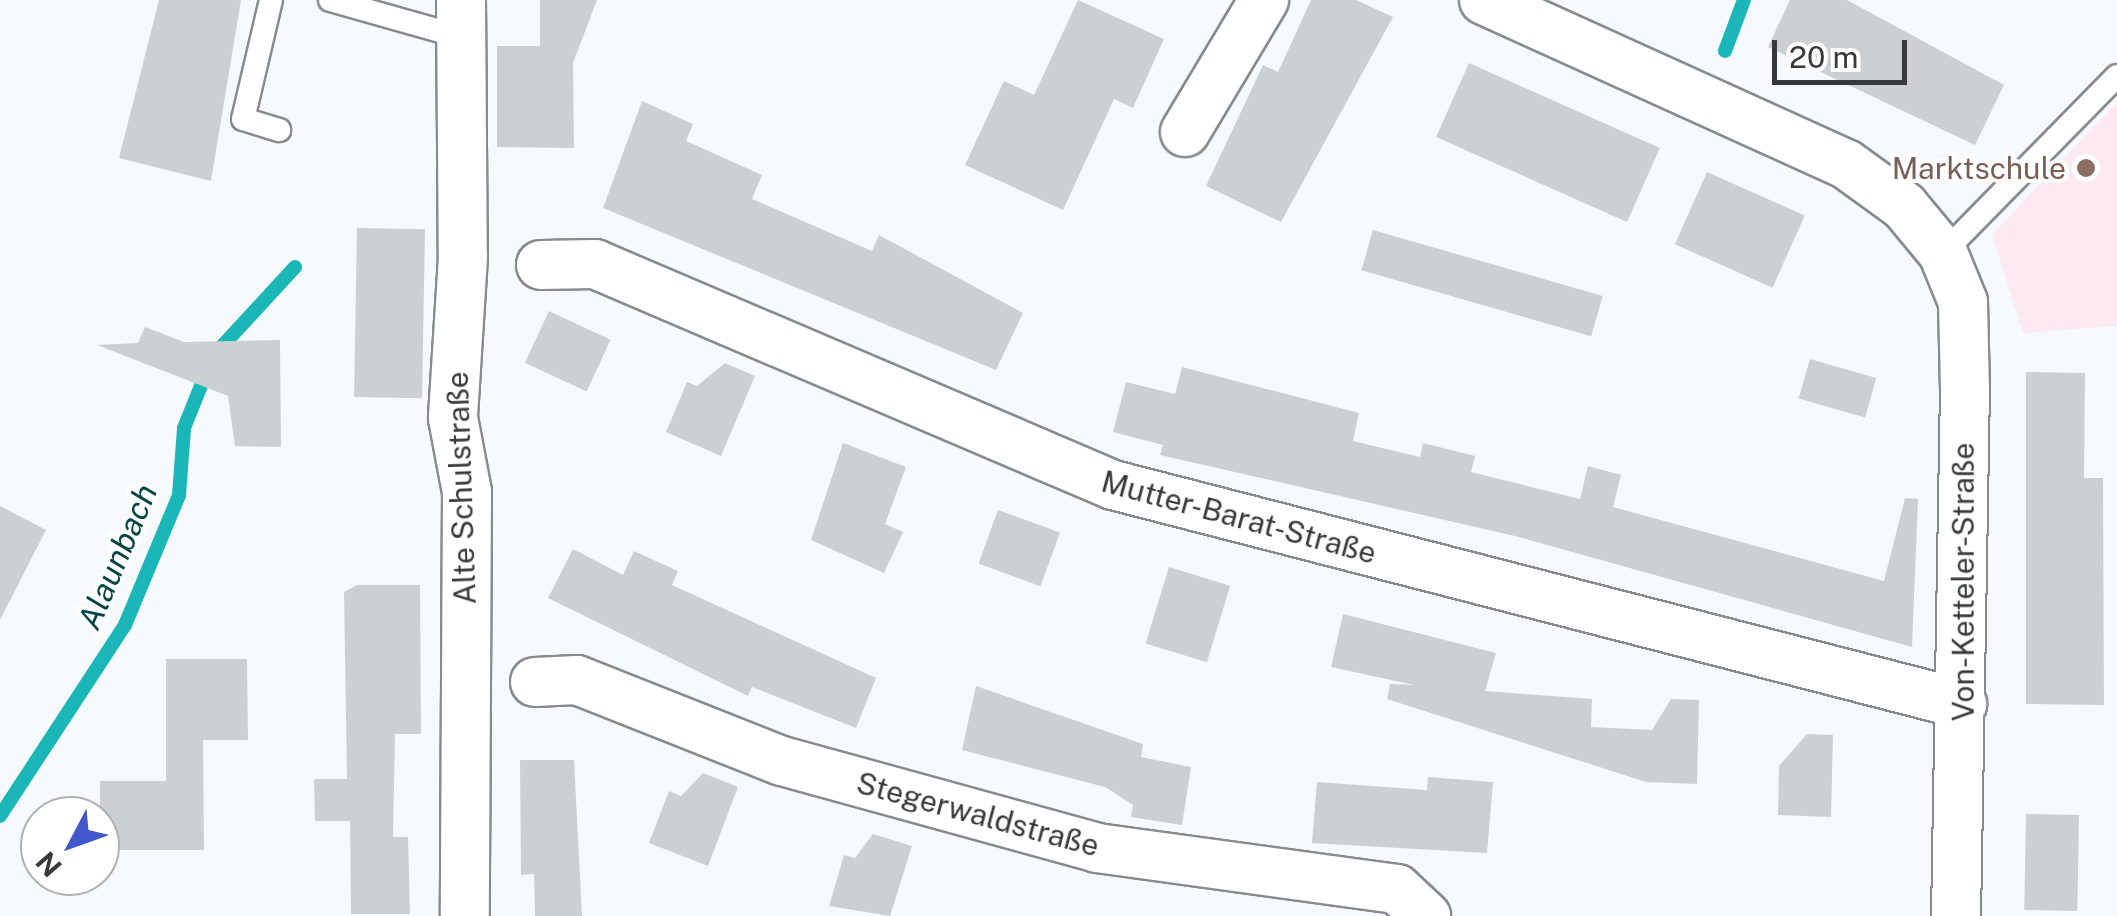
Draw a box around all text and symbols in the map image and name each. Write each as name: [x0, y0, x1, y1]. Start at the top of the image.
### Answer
scale bar: [1777, 20, 1912, 82]
text: 20 m: [1789, 39, 1858, 75]
place label: Marktschule: [1892, 150, 2066, 186]
marker: Marktschule: [2075, 157, 2097, 179]
street label: Alte Schulstraße: [439, 371, 483, 605]
street label: Von-Ketteler-Straße: [1945, 443, 1981, 721]
street label: Mutter-Barat-Straße: [1098, 463, 1380, 571]
water label: Alaunbach: [70, 479, 166, 635]
street label: Stegerwaldstraße: [853, 764, 1103, 864]
north arrow: [20, 796, 120, 896]
text: N: [29, 846, 68, 884]

